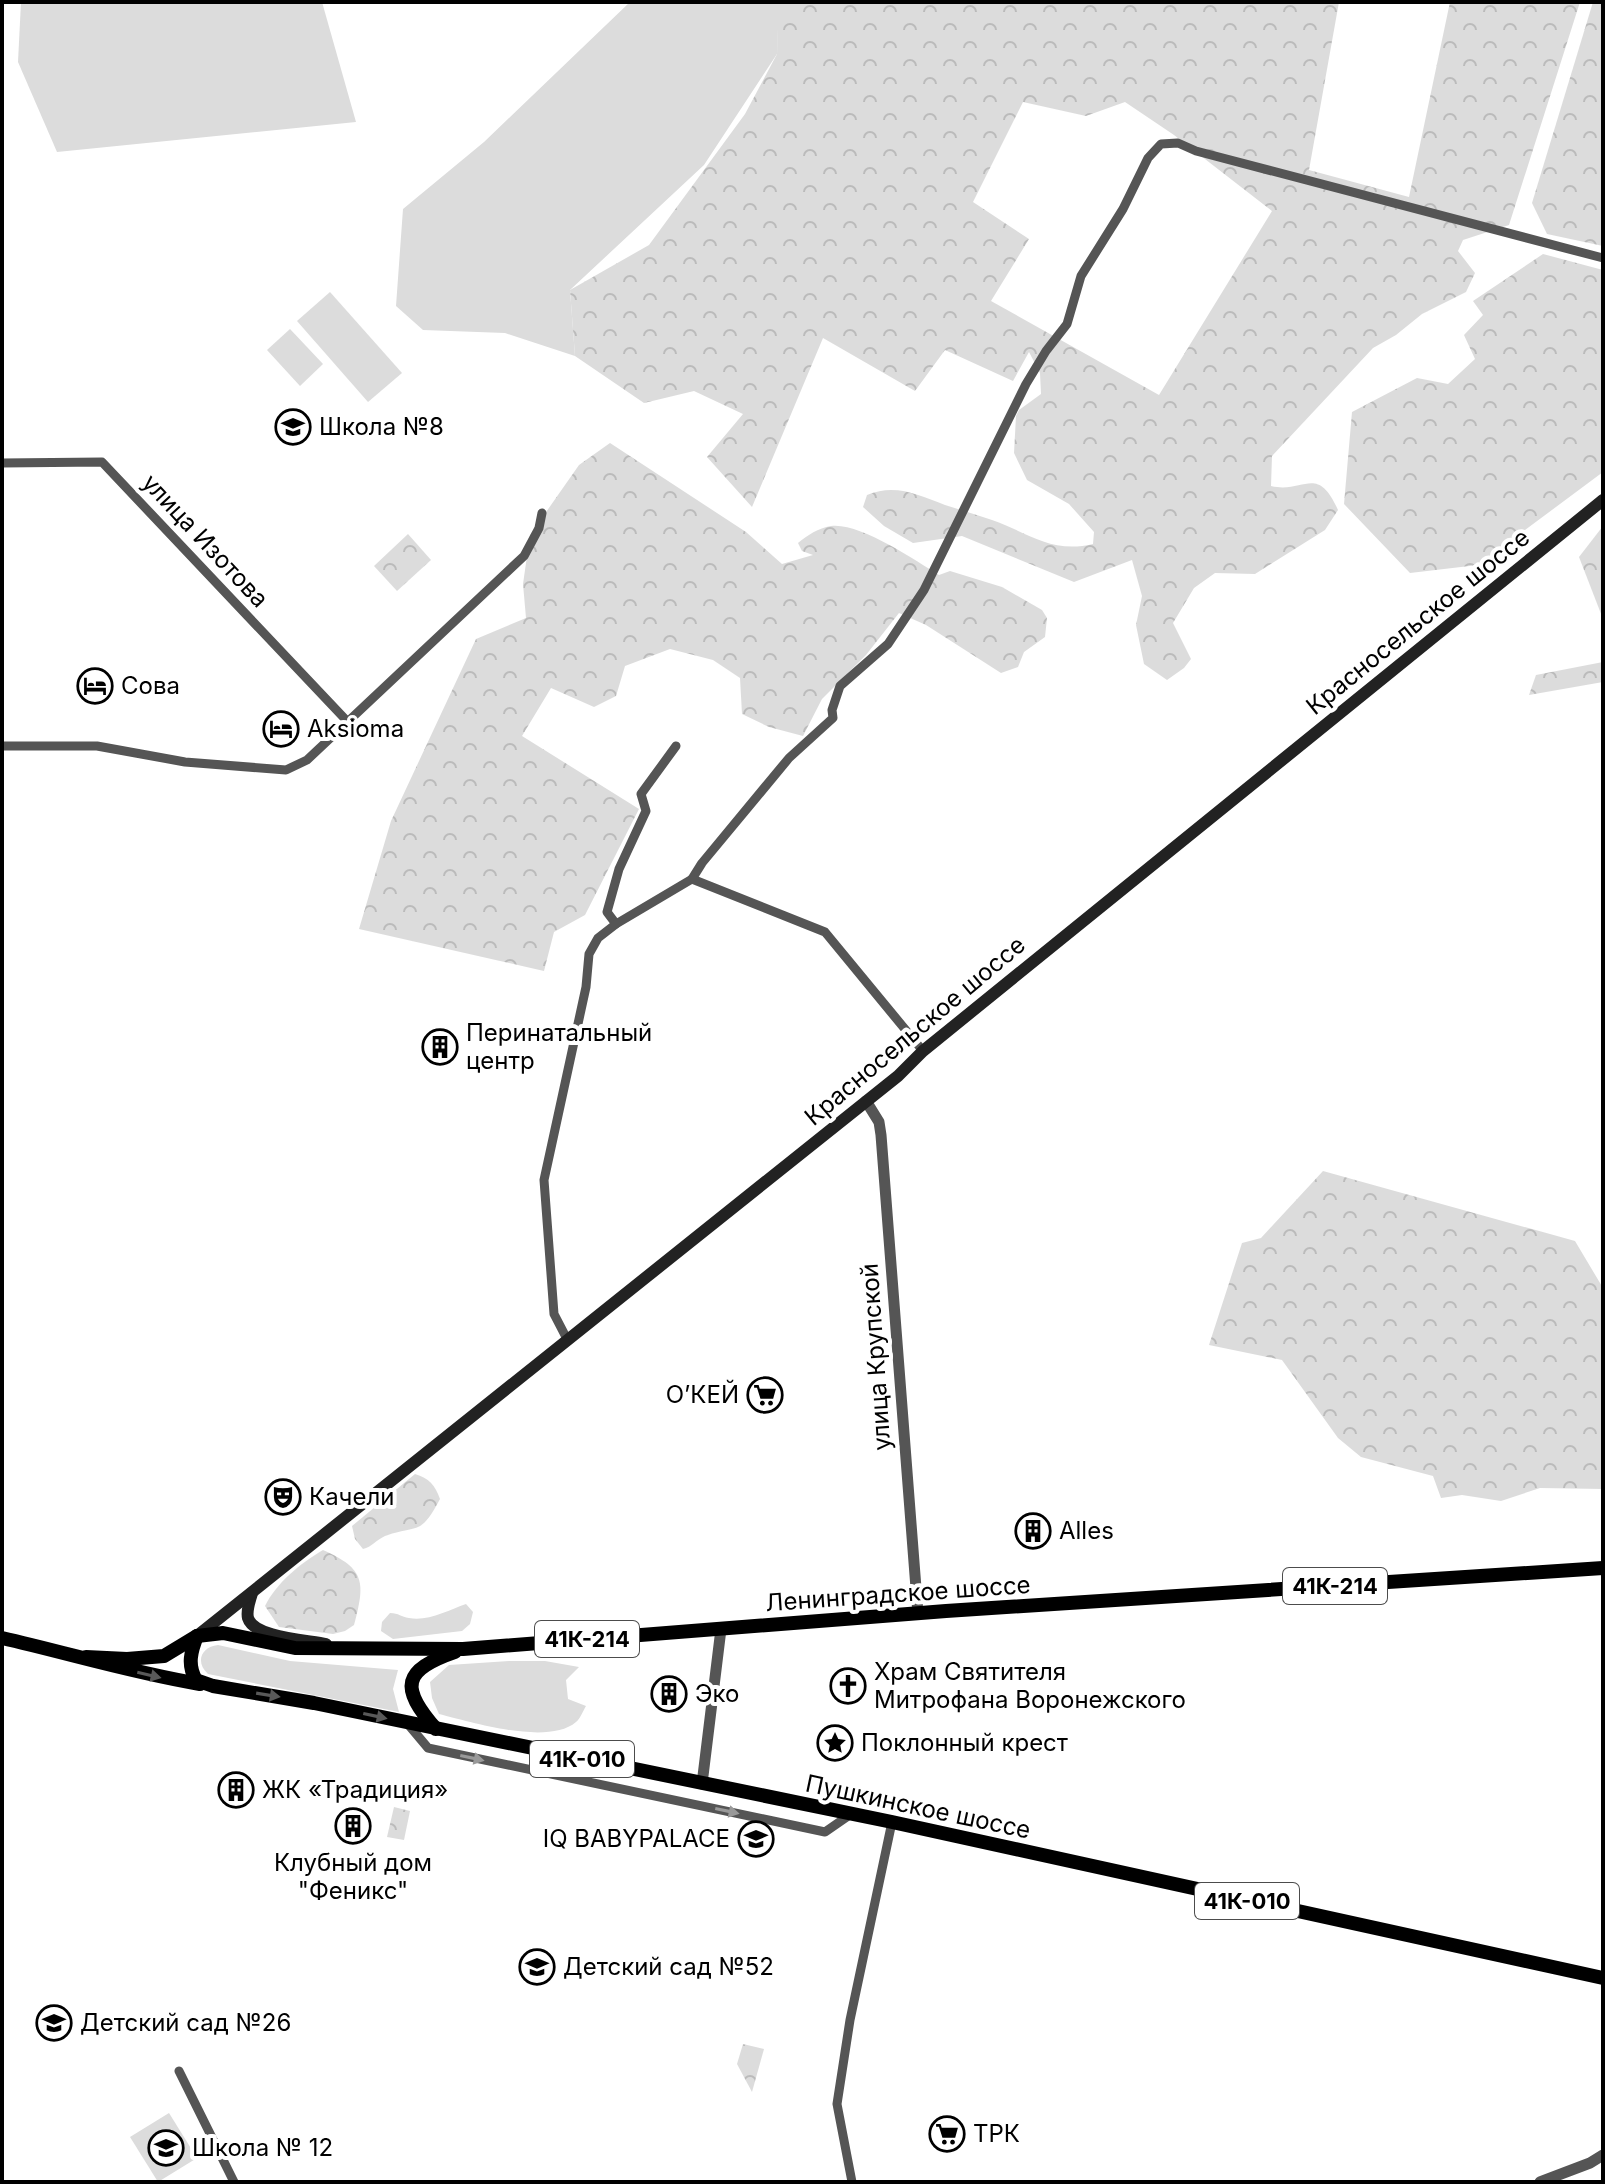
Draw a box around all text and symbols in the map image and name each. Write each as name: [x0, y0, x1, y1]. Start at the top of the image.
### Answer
school or university icon: Школа №8: [274, 408, 312, 446]
place label: Школа №8: [319, 412, 444, 441]
street label: улица Изотова: [136, 468, 274, 613]
street label: Красносельское шоссе: [1300, 523, 1535, 721]
hotel icon: Сова: [76, 667, 114, 705]
place label: Сова: [121, 671, 180, 700]
hotel icon: Aksioma: [262, 710, 300, 748]
place label: Aksioma: [307, 714, 404, 743]
street label: Красносельское шоссе: [799, 930, 1031, 1131]
place label: Перинатальный центр: [466, 1018, 652, 1075]
building icon: Перинатальный центр: [421, 1028, 459, 1066]
street label: улица Крупской: [854, 1262, 897, 1452]
supermarket icon: О’КЕЙ: [746, 1376, 784, 1414]
place label: О’КЕЙ: [666, 1379, 739, 1409]
theatre icon: Качели: [264, 1478, 302, 1516]
place label: Качели: [309, 1482, 394, 1511]
building icon: Alles: [1014, 1512, 1052, 1550]
place label: Alles: [1059, 1516, 1114, 1545]
road number: 41К-214: [1283, 1568, 1387, 1604]
street label: Ленинградское шоссе: [764, 1570, 1031, 1617]
road number: 41К-214: [535, 1621, 639, 1657]
place label: Храм Святителя Митрофана Воронежского: [874, 1657, 1186, 1714]
church icon: Храм Святителя Митрофана Воронежского: [829, 1667, 867, 1705]
one-way arrow: [136, 1669, 161, 1682]
building icon: Эко: [650, 1675, 688, 1713]
place label: Эко: [695, 1679, 739, 1708]
one-way arrow: [255, 1689, 280, 1702]
one-way arrow: [363, 1710, 388, 1723]
place icon: Поклонный крест: [816, 1724, 854, 1762]
place label: Поклонный крест: [861, 1728, 1068, 1757]
road number: 41К-010: [530, 1741, 634, 1777]
one-way arrow: [460, 1752, 485, 1765]
street label: Пушкинское шоссе: [803, 1768, 1033, 1845]
building icon: ЖК «Традиция»: [217, 1771, 255, 1809]
place label: ЖК «Традиция»: [262, 1775, 448, 1804]
one-way arrow: [714, 1805, 739, 1818]
building icon: Клубный дом "Феникс": [334, 1807, 372, 1845]
school or university icon: IQ BABYPALACE: [737, 1820, 775, 1858]
place label: IQ BABYPALACE: [543, 1824, 730, 1853]
place label: Клубный дом "Феникс": [274, 1848, 432, 1905]
road number: 41К-010: [1195, 1883, 1299, 1919]
school or university icon: Детский сад №52: [518, 1948, 556, 1986]
place label: Детский сад №52: [563, 1952, 774, 1981]
school or university icon: Детский сад №26: [35, 2004, 73, 2042]
place label: Детский сад №26: [80, 2008, 291, 2037]
supermarket icon: ТРК: [928, 2115, 966, 2153]
place label: ТРК: [973, 2119, 1020, 2148]
school or university icon: Школа № 12: [147, 2129, 185, 2167]
place label: Школа № 12: [192, 2133, 333, 2162]

